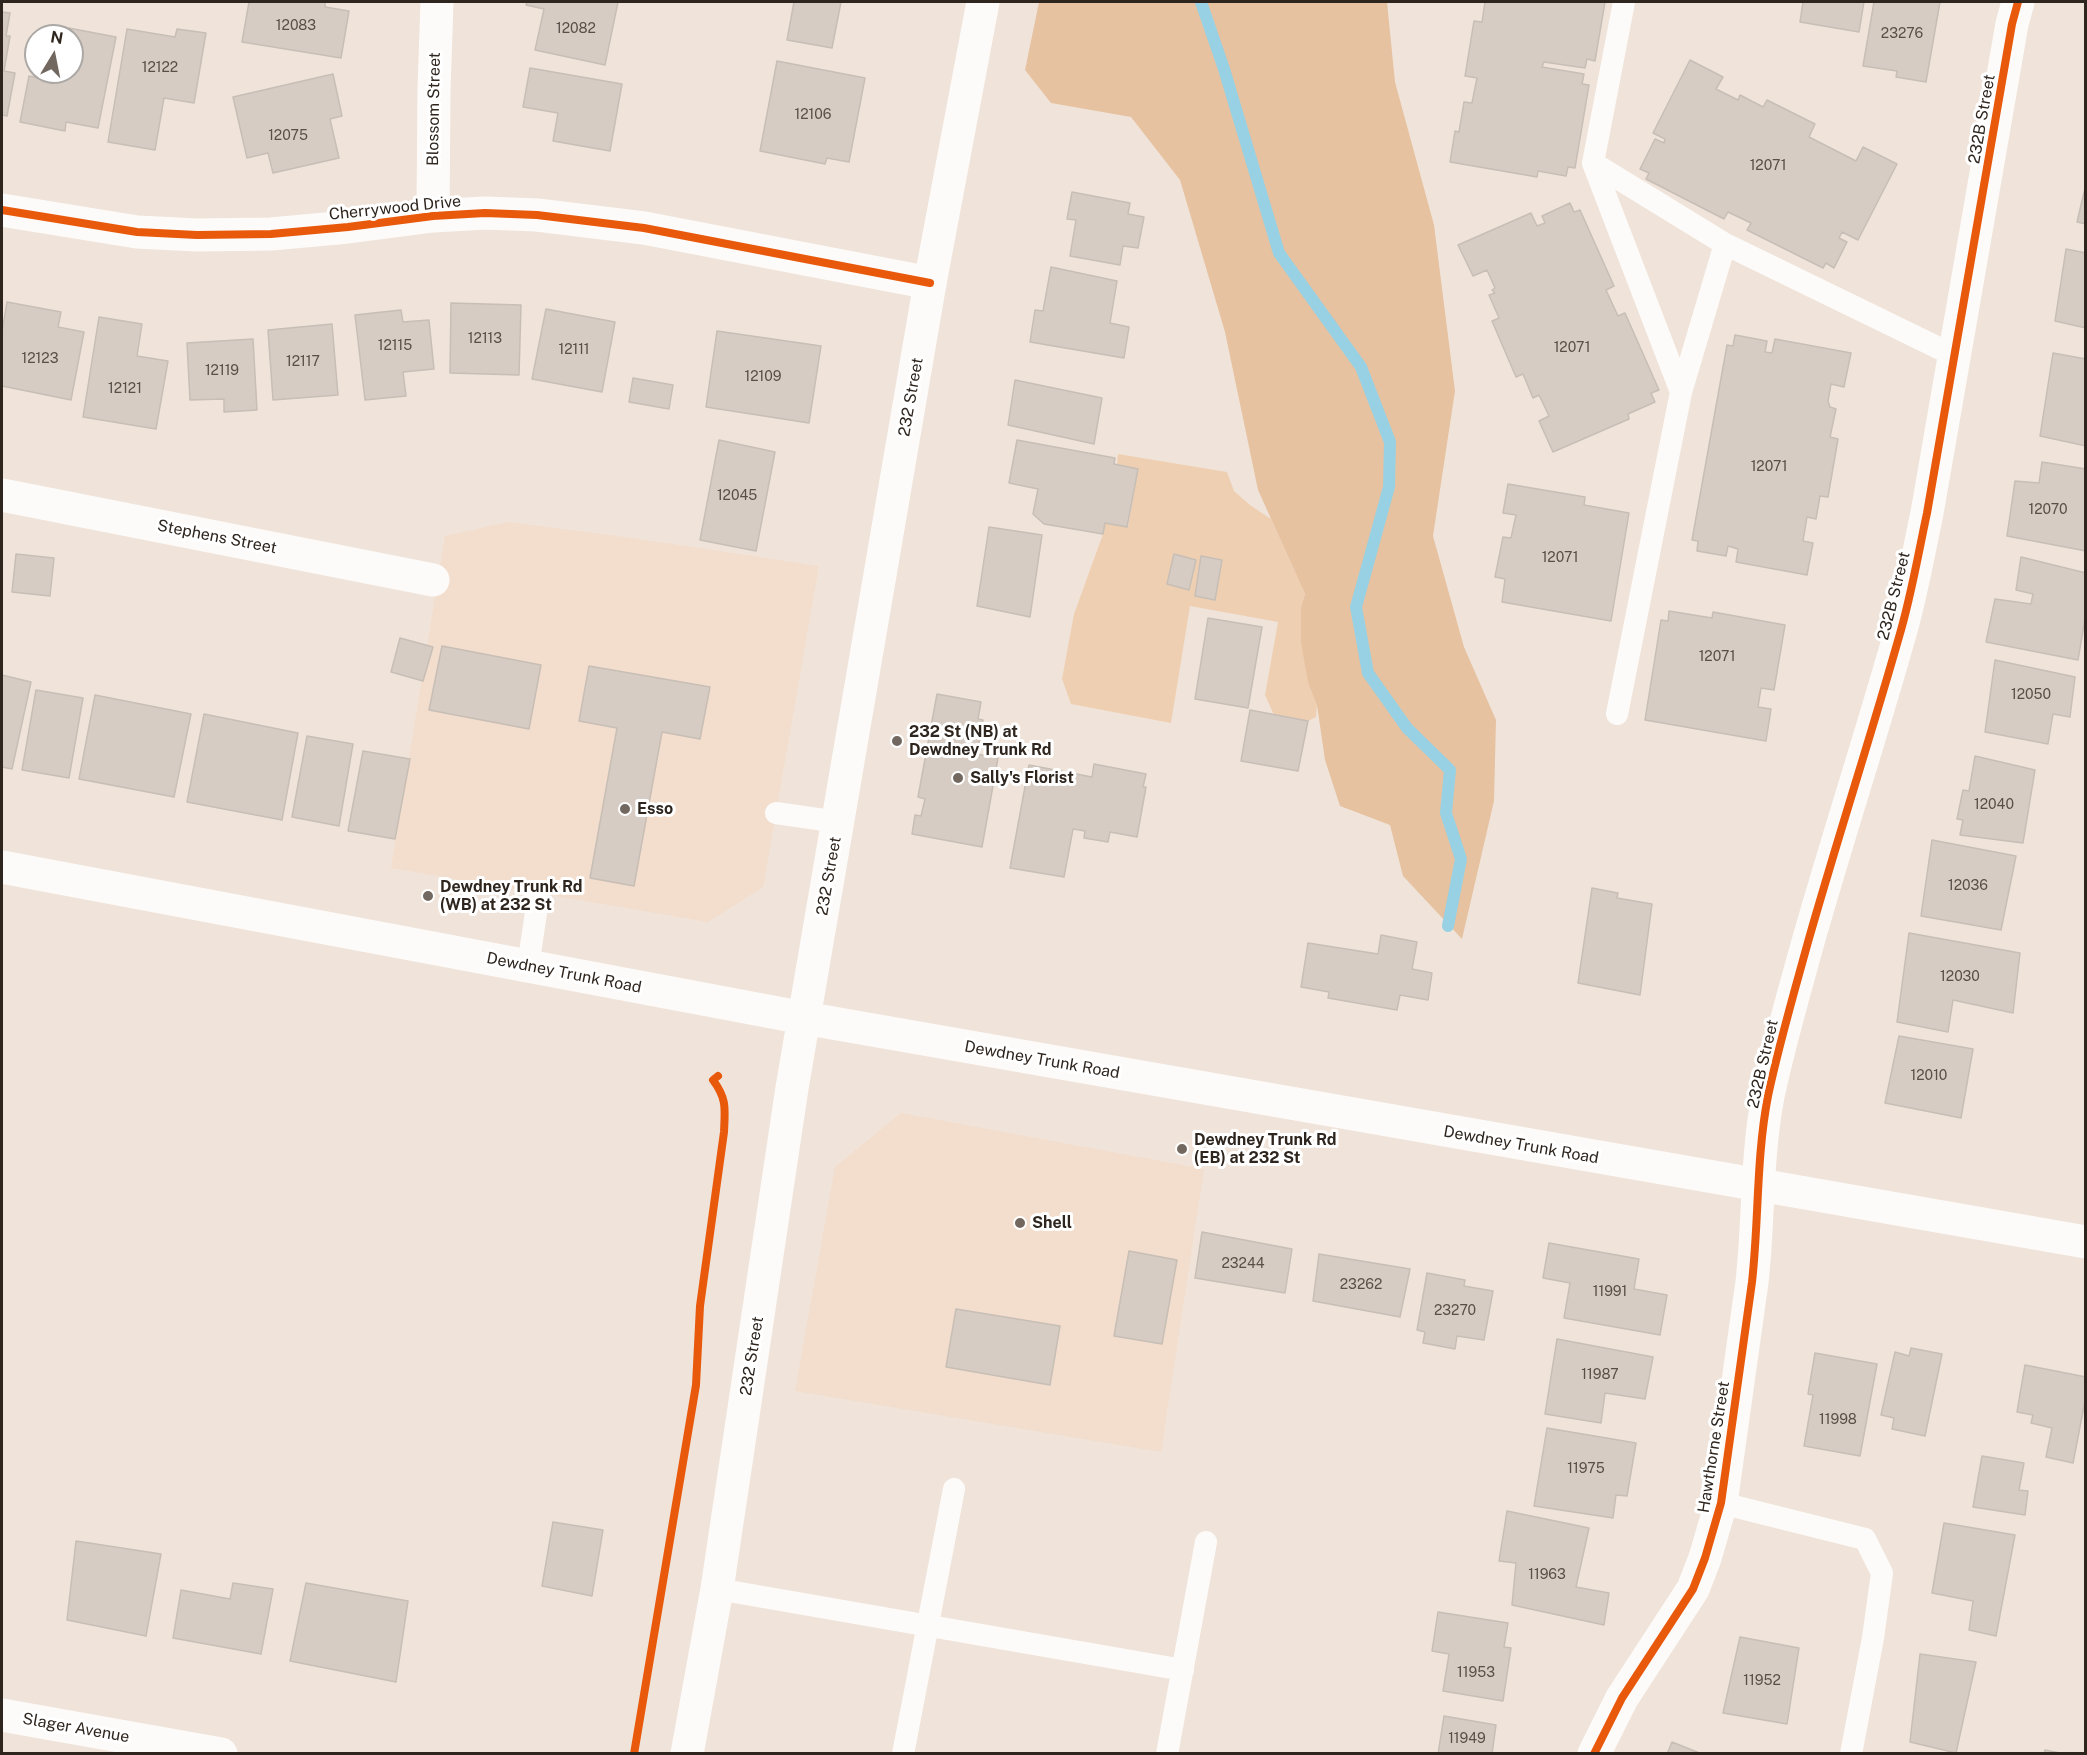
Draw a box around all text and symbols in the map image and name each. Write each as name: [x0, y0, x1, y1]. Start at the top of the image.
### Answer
house number: 12083: [276, 18, 316, 34]
house number: 12082: [556, 21, 596, 37]
north arrow: [24, 24, 84, 84]
house number: 23276: [1881, 26, 1923, 42]
text: N: [49, 27, 65, 48]
street label: Blossom Street: [423, 52, 445, 166]
house number: 12122: [142, 60, 178, 76]
street label: 232B Street: [1965, 73, 1999, 165]
house number: 12106: [795, 107, 831, 123]
house number: 12075: [268, 128, 308, 144]
house number: 12071: [1750, 158, 1786, 174]
street label: Cherrywood Drive: [328, 192, 462, 224]
house number: 12113: [468, 331, 502, 347]
house number: 12115: [378, 338, 412, 354]
house number: 12071: [1554, 340, 1590, 356]
house number: 12111: [558, 342, 590, 358]
house number: 12123: [22, 351, 58, 367]
house number: 12117: [286, 354, 320, 370]
street label: 232 Street: [895, 356, 927, 438]
house number: 12119: [205, 363, 239, 379]
house number: 12109: [745, 369, 781, 385]
house number: 12121: [108, 381, 142, 397]
house number: 12071: [1751, 459, 1787, 475]
house number: 12045: [717, 488, 757, 504]
house number: 12070: [2028, 502, 2068, 518]
street label: Stephens Street: [156, 516, 278, 558]
house number: 12071: [1542, 550, 1578, 566]
street label: 232B Street: [1874, 550, 1914, 642]
house number: 12071: [1699, 649, 1735, 665]
house number: 12050: [2011, 687, 2051, 703]
place label: 232 St (NB) at Dewdney Trunk Rd: [909, 722, 1052, 760]
marker: 232 St (NB) at Dewdney Trunk Rd: [890, 734, 904, 748]
place label: Sally's Florist: [970, 768, 1074, 788]
marker: Sally's Florist: [951, 771, 965, 785]
house number: 12040: [1974, 797, 2014, 813]
place label: Esso: [637, 799, 673, 819]
marker: Esso: [618, 802, 632, 816]
street label: 232 Street: [813, 835, 845, 917]
place label: Dewdney Trunk Rd (WB) at 232 St: [440, 877, 583, 915]
house number: 12036: [1948, 878, 1988, 894]
marker: Dewdney Trunk Rd (WB) at 232 St: [421, 889, 435, 903]
street label: Dewdney Trunk Road: [485, 949, 643, 997]
house number: 12030: [1940, 969, 1980, 985]
street label: 232B Street: [1743, 1018, 1783, 1110]
street label: Dewdney Trunk Road: [963, 1037, 1121, 1083]
house number: 12010: [1911, 1068, 1947, 1084]
street label: Dewdney Trunk Road: [1442, 1122, 1600, 1168]
place label: Dewdney Trunk Rd (EB) at 232 St: [1194, 1130, 1337, 1168]
marker: Dewdney Trunk Rd (EB) at 232 St: [1175, 1142, 1189, 1156]
place label: Shell: [1032, 1213, 1072, 1233]
marker: Shell: [1013, 1216, 1027, 1230]
house number: 23244: [1221, 1256, 1265, 1272]
house number: 23262: [1340, 1277, 1382, 1293]
house number: 11991: [1593, 1284, 1627, 1300]
house number: 23270: [1434, 1303, 1476, 1319]
street label: 232 Street: [736, 1315, 768, 1397]
house number: 11987: [1581, 1367, 1619, 1383]
street label: Hawthorne Street: [1694, 1380, 1734, 1514]
house number: 11998: [1819, 1412, 1857, 1428]
house number: 11975: [1567, 1461, 1605, 1477]
house number: 11963: [1528, 1567, 1566, 1583]
house number: 11953: [1457, 1665, 1495, 1681]
house number: 11952: [1743, 1673, 1781, 1689]
street label: Slager Avenue: [21, 1709, 131, 1747]
house number: 11949: [1448, 1731, 1486, 1747]

